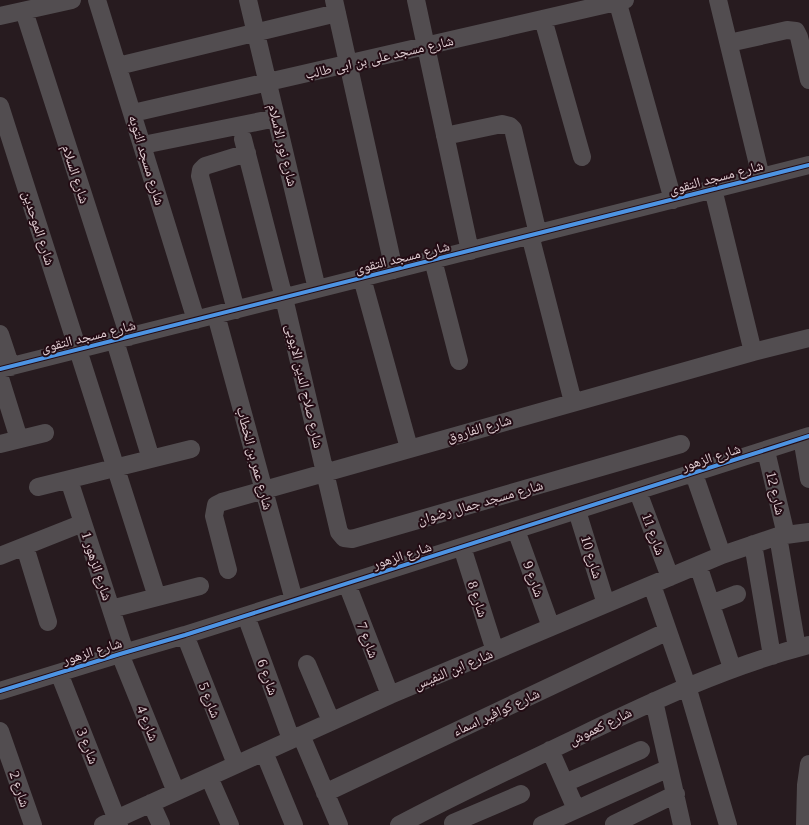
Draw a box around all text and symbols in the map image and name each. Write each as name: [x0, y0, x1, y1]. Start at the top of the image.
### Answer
street label: شارع مسجد على بن ابى طالب: [303, 33, 455, 84]
street label: شارع نور الاسلام: [263, 102, 300, 188]
street label: شارع مسجد التوبه: [124, 113, 167, 208]
street label: شارع السلام: [57, 143, 92, 206]
street label: شارع مسجد التقوى: [667, 158, 766, 199]
street label: شارع الموحدين: [18, 189, 58, 268]
street label: شارع مسجد التقوى: [353, 238, 452, 278]
street label: شارع مسجد التقوى: [39, 317, 138, 357]
street label: شارع صلاح الدين الايوبى: [281, 323, 326, 450]
street label: شارع عمر بن الخطاب: [232, 405, 276, 512]
street label: شارع الفاروق: [445, 412, 514, 447]
street label: شارع الزهور: [679, 441, 743, 476]
street label: شارع 12: [761, 470, 788, 517]
street label: شارع مسجد جمال رضوان: [416, 477, 545, 530]
street label: شارع 11: [637, 511, 668, 558]
street label: شارع الزهور 1: [76, 530, 115, 603]
street label: شارع 10: [576, 534, 605, 581]
street label: شارع الزهور: [370, 539, 434, 574]
street label: شارع 9: [518, 559, 547, 600]
street label: شارع 8: [463, 579, 490, 620]
street label: شارع 7: [352, 620, 381, 661]
street label: شارع الزهور: [60, 635, 124, 670]
street label: شارع ابن النفيس: [412, 646, 496, 695]
street label: شارع 6: [252, 657, 281, 698]
street label: شارع 5: [194, 680, 223, 721]
street label: شارع كوافير اسماء: [451, 686, 543, 741]
street label: شارع 4: [132, 703, 161, 744]
street label: شارع كعموش: [566, 705, 635, 750]
street label: شارع 3: [72, 726, 101, 767]
street label: شارع 2: [5, 769, 33, 810]

